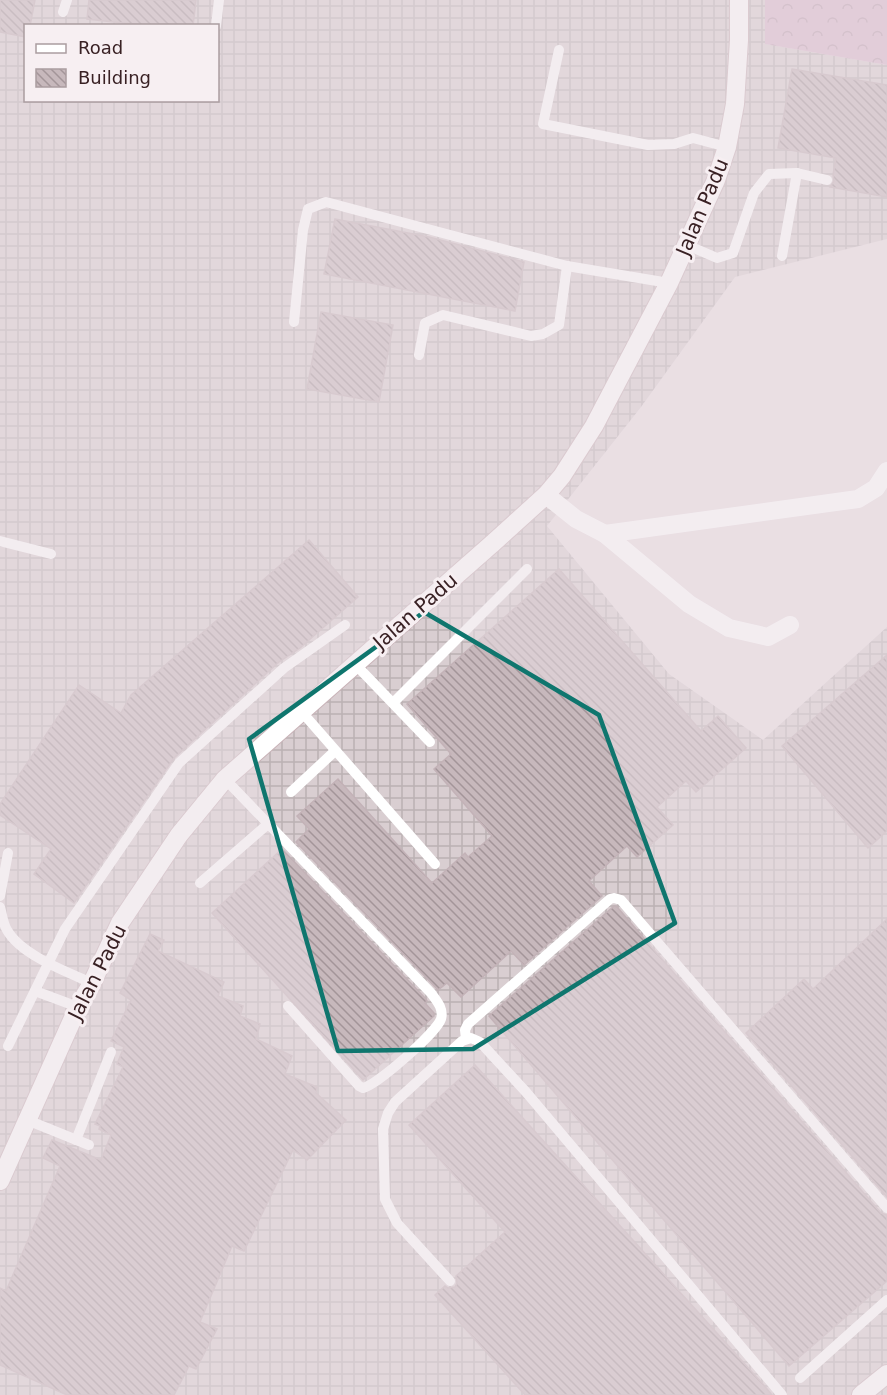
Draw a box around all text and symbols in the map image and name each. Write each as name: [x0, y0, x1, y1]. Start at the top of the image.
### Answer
legend: [24, 24, 219, 102]
text: Road: [78, 37, 123, 58]
text: Building: [78, 67, 151, 88]
street label: Jalan Padu: [670, 155, 733, 261]
street label: Jalan Padu: [366, 568, 462, 655]
street label: Jalan Padu: [62, 920, 131, 1025]

